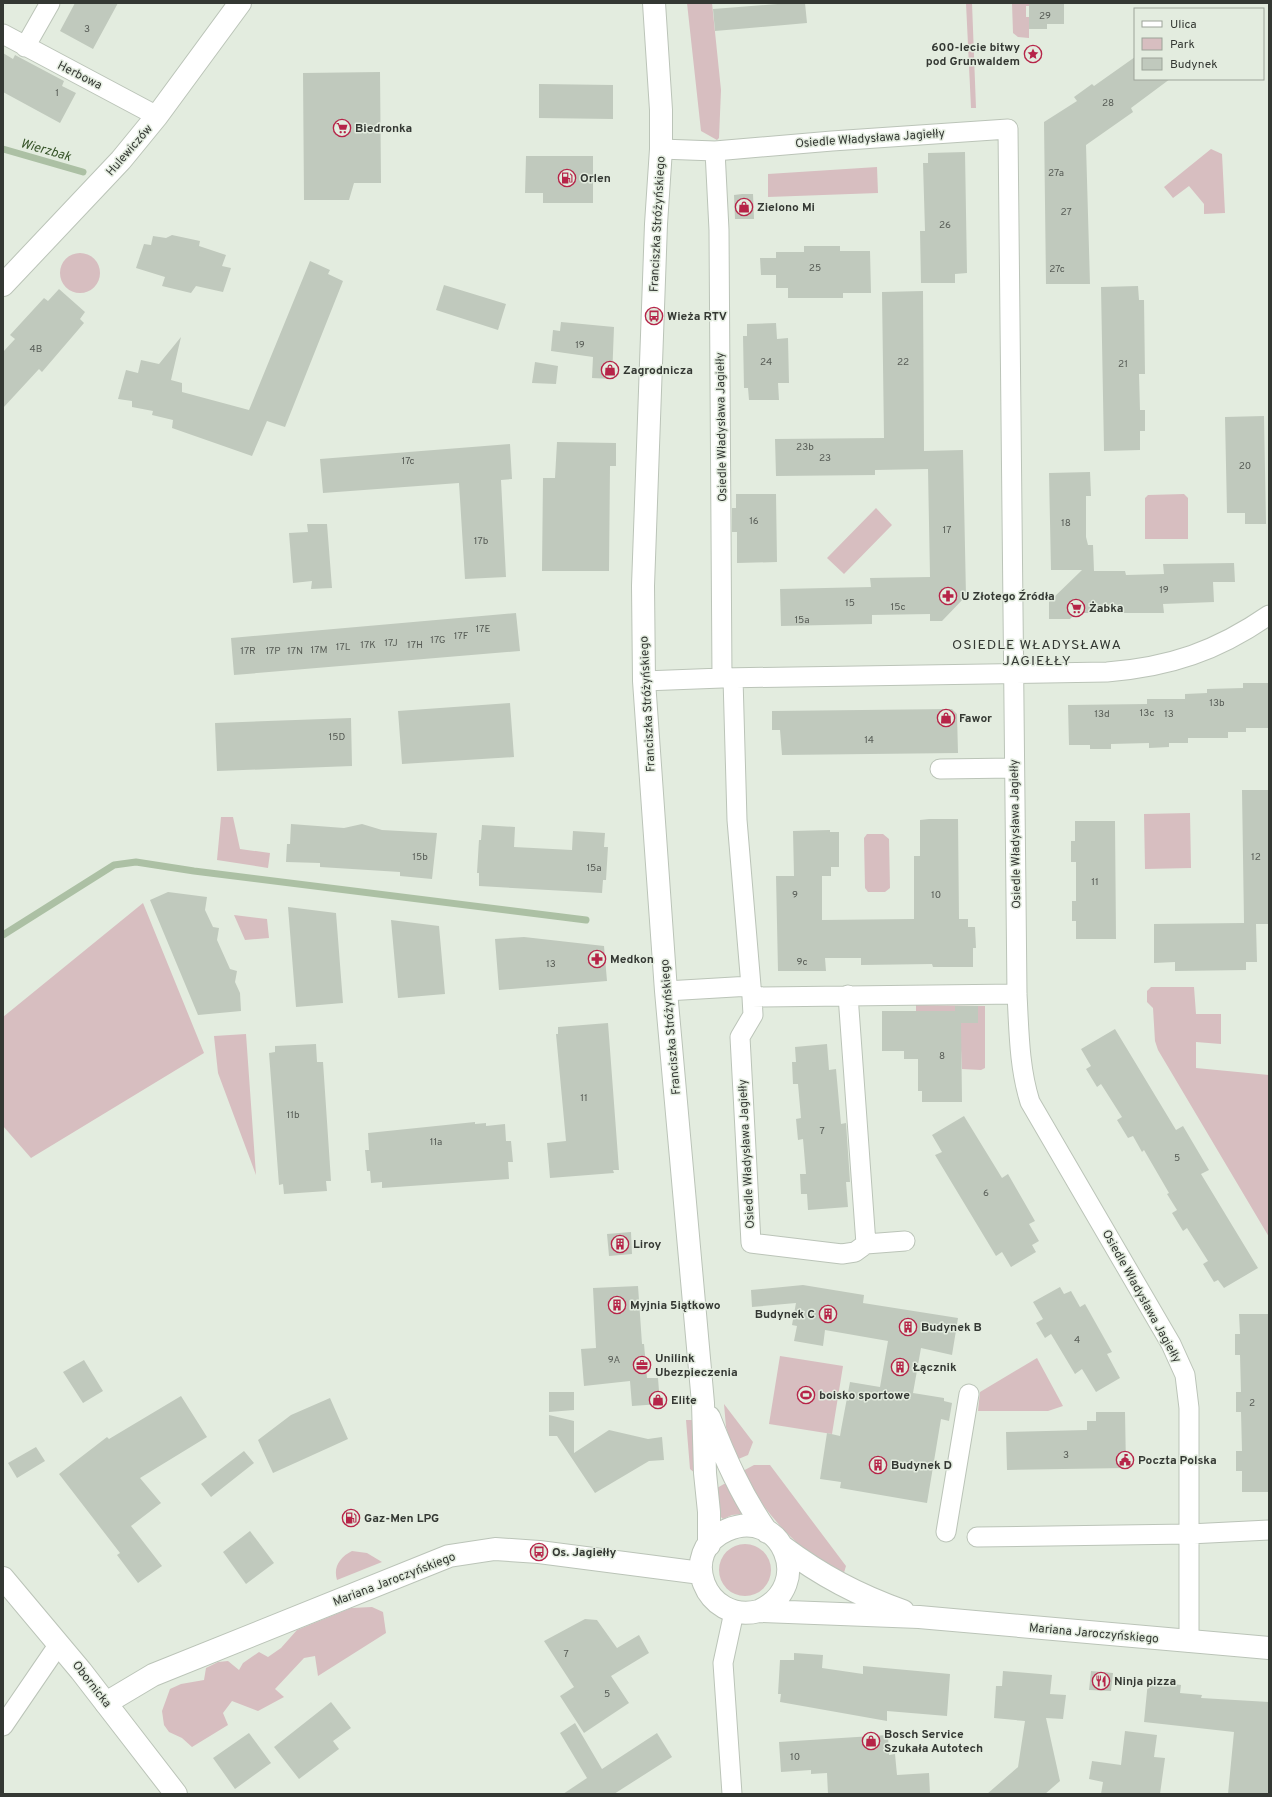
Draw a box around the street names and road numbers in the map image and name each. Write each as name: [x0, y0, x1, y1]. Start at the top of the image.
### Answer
street label: Herbowa: [55, 58, 105, 94]
street label: Hulewiczów: [103, 121, 157, 180]
street label: Osiedle Władysława Jagiełły: [795, 126, 945, 152]
street label: Franciszka Stróżyńskiego: [646, 155, 670, 292]
street label: Osiedle Władysława Jagiełły: [713, 352, 731, 502]
street label: Franciszka Stróżyńskiego: [636, 635, 660, 772]
street label: Osiedle Władysława Jagiełły: [1007, 759, 1025, 909]
street label: Franciszka Stróżyńskiego: [657, 958, 685, 1095]
street label: Osiedle Władysława Jagiełły: [735, 1079, 759, 1229]
street label: Osiedle Władysława Jagiełły: [1098, 1227, 1184, 1366]
street label: Mariana Jaroczyńskiego: [331, 1549, 458, 1611]
street label: Mariana Jaroczyńskiego: [1028, 1620, 1160, 1648]
street label: Obornicka: [68, 1658, 114, 1711]

